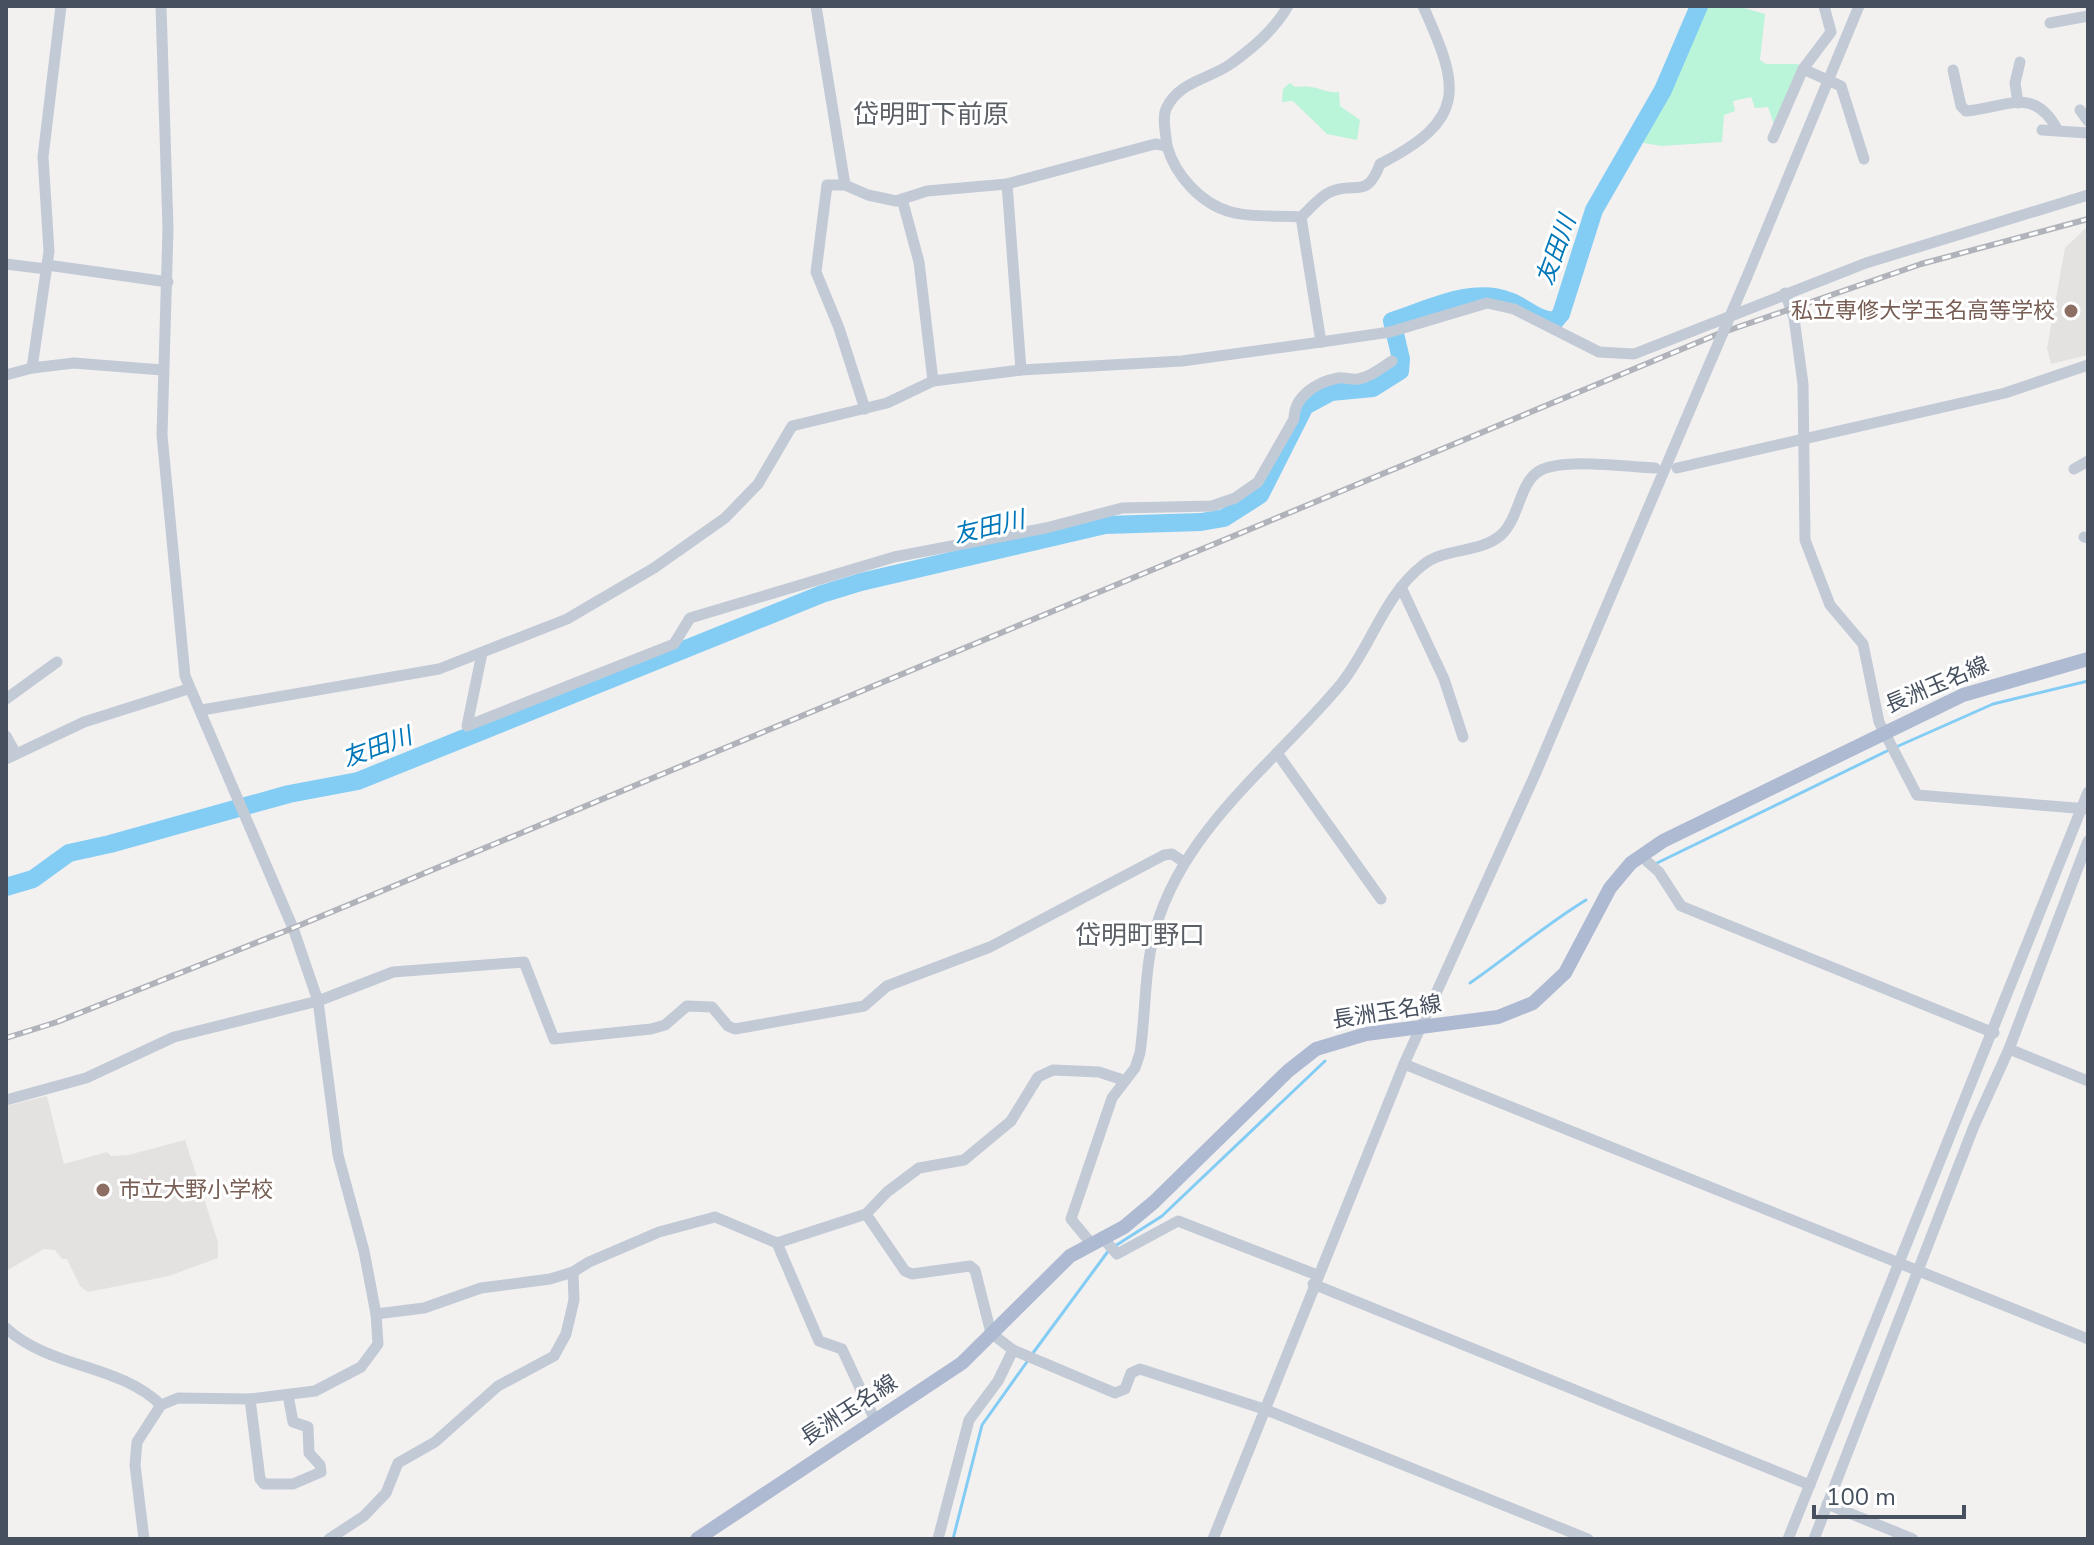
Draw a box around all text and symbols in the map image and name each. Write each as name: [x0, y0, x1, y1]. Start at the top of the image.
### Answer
district label: 岱明町下前原: [853, 97, 1009, 132]
water label: 友田川: [1529, 208, 1584, 289]
place label: 私立専修大学玉名高等学校: [1791, 296, 2055, 326]
marker: 私立専修大学玉名高等学校: [2062, 302, 2080, 320]
water label: 友田川: [950, 503, 1031, 551]
street label: 長洲玉名線: [1881, 650, 1993, 720]
water label: 友田川: [338, 719, 419, 774]
district label: 岱明町野口: [1075, 918, 1205, 953]
street label: 長洲玉名線: [1330, 989, 1444, 1035]
place label: 市立大野小学校: [119, 1175, 273, 1205]
marker: 市立大野小学校: [94, 1181, 112, 1199]
street label: 長洲玉名線: [795, 1367, 903, 1453]
scale bar: [1814, 1469, 1964, 1519]
text: 100 m: [1826, 1481, 1896, 1513]

